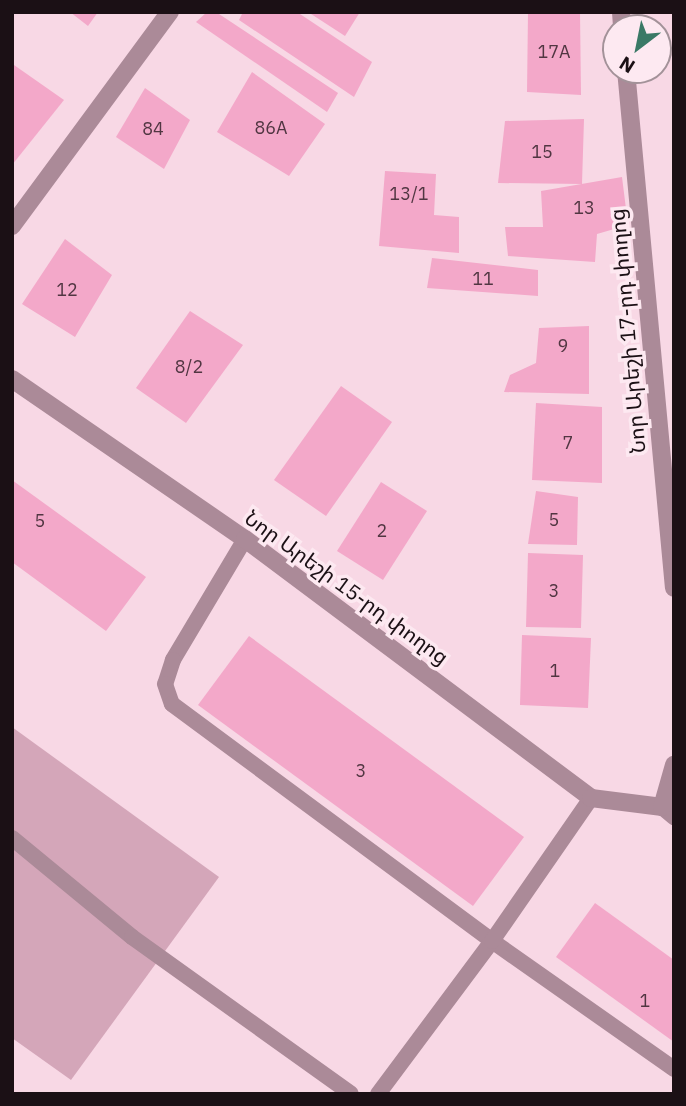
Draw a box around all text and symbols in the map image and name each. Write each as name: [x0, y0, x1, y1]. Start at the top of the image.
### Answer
north arrow: [602, 14, 672, 84]
house number: 17А: [537, 41, 571, 63]
text: N: [615, 51, 639, 79]
house number: 86А: [254, 117, 288, 139]
house number: 84: [142, 118, 164, 140]
house number: 15: [531, 141, 553, 163]
house number: 13/1: [389, 183, 429, 205]
house number: 13: [573, 197, 595, 219]
street label: Նոր Արեշի 17-րդ փողոց: [604, 208, 650, 454]
house number: 11: [472, 268, 494, 290]
house number: 12: [56, 279, 78, 301]
house number: 9: [558, 335, 568, 357]
house number: 8/2: [175, 356, 203, 378]
house number: 7: [563, 432, 573, 454]
street label: Նոր Արեշի 15-րդ փողոց: [240, 505, 454, 669]
house number: 5: [549, 509, 559, 531]
house number: 5: [35, 510, 45, 532]
house number: 2: [377, 520, 387, 542]
house number: 3: [549, 580, 559, 602]
house number: 1: [550, 660, 560, 682]
house number: 3: [356, 760, 366, 782]
house number: 1: [640, 990, 650, 1012]

